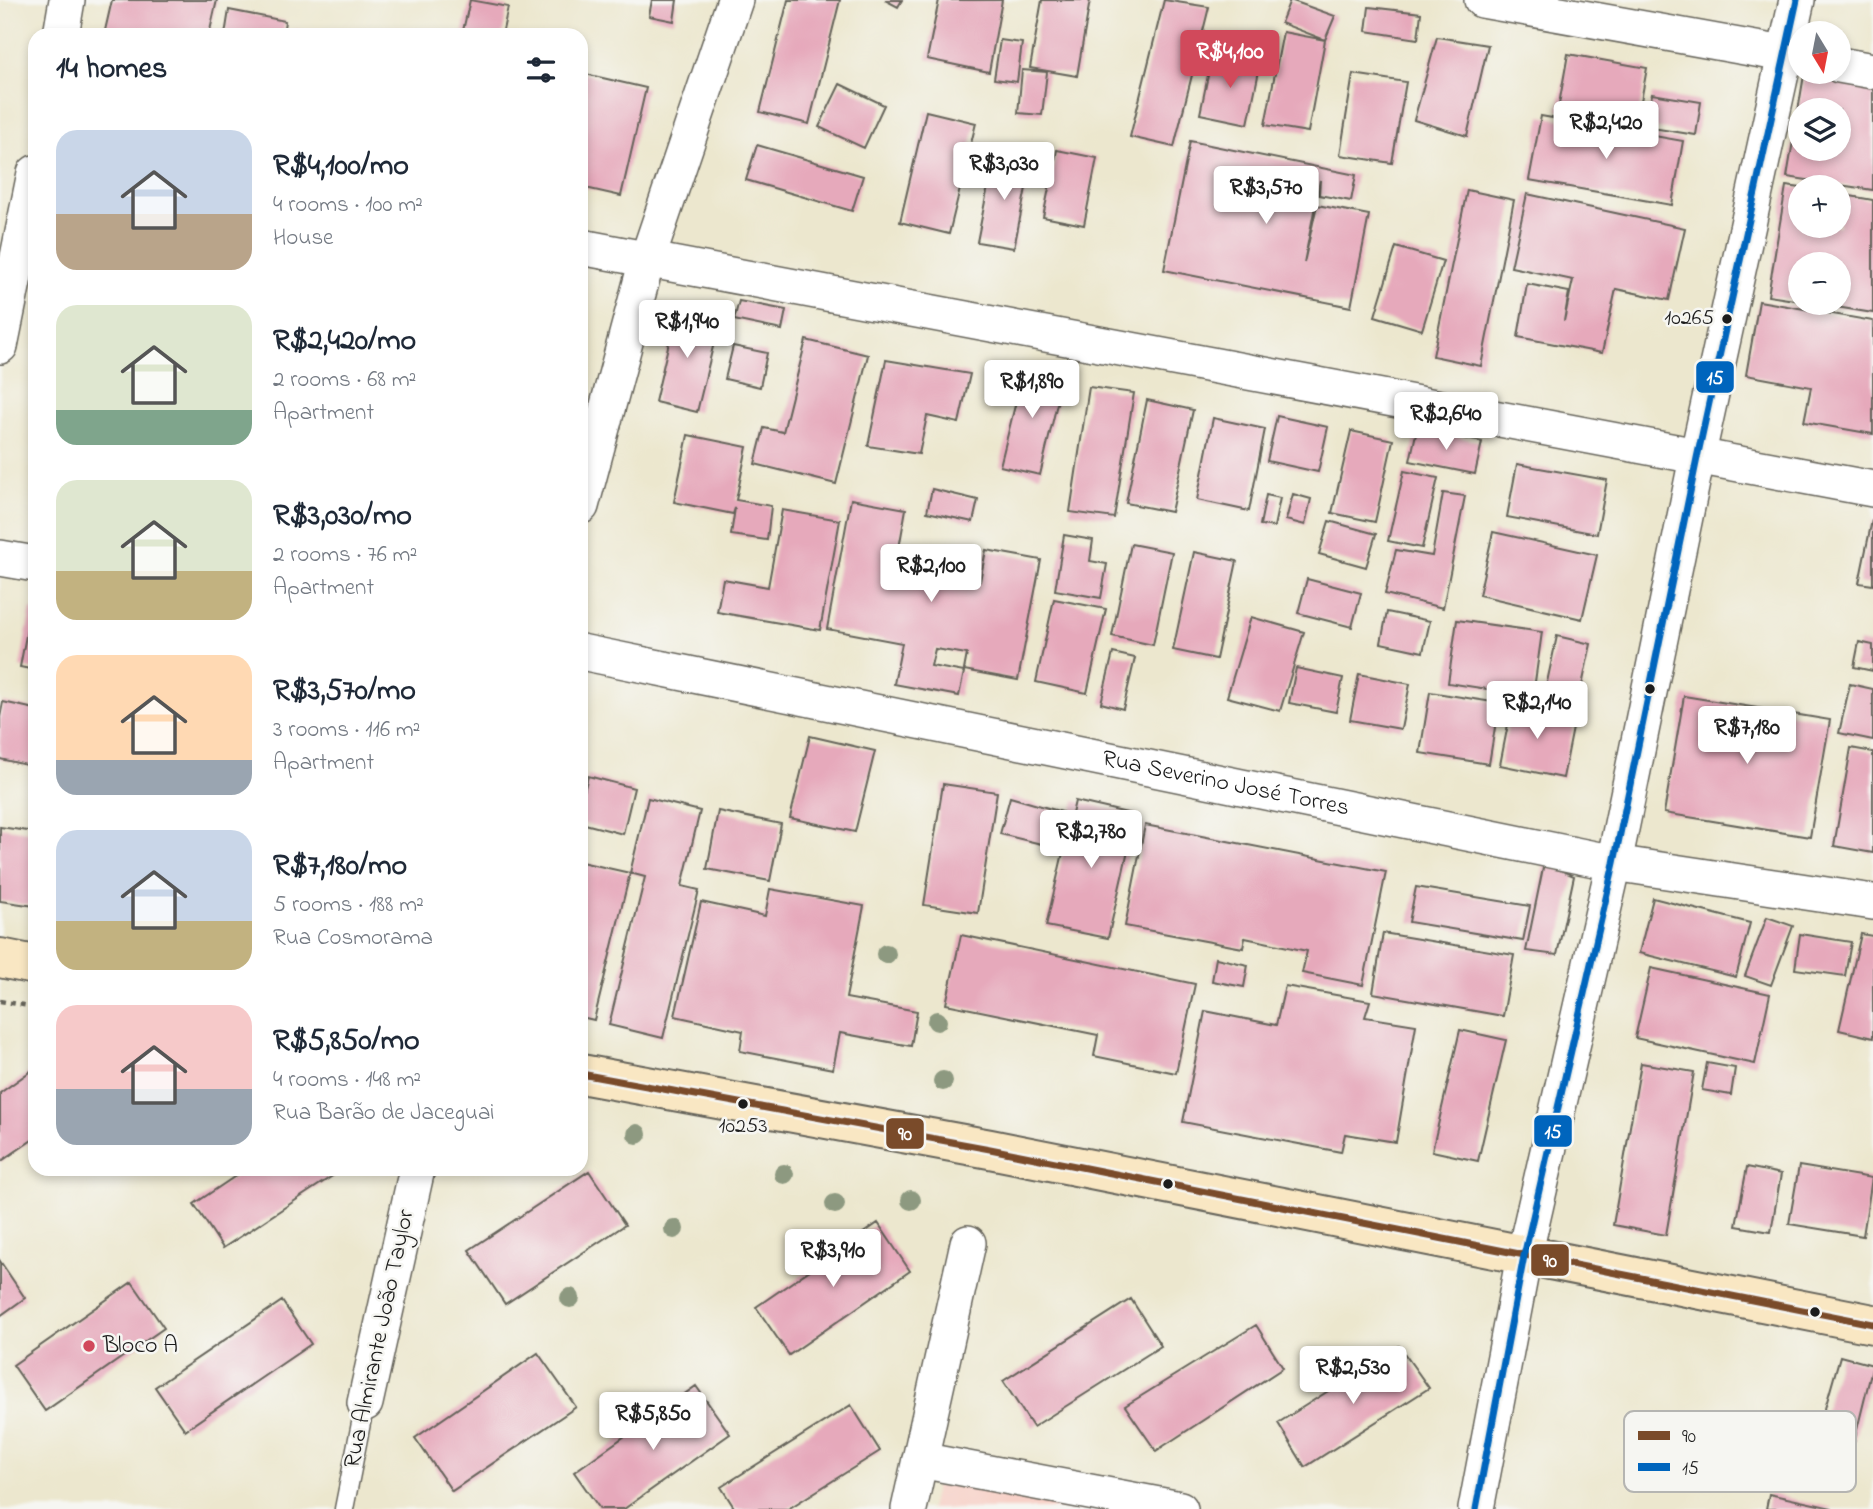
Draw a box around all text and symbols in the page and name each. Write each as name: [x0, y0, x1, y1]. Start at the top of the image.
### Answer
north arrow: [1788, 21, 1852, 84]
map controls: [1788, 21, 1851, 315]
pin: R$4,100: [1165, 31, 1295, 90]
text: R$4,100: [1196, 36, 1264, 69]
text: 14 homes: [56, 48, 167, 92]
icon: filters: [522, 51, 560, 89]
button: layers: [1788, 98, 1851, 161]
pin: R$2,420: [1541, 102, 1671, 161]
text: R$2,420: [1570, 107, 1642, 140]
pin: R$3,030: [939, 142, 1069, 202]
text: R$4,100/mo: [273, 145, 409, 189]
text: R$3,030: [969, 148, 1039, 181]
icon: home: [112, 158, 196, 242]
pin: R$3,570: [1201, 166, 1331, 226]
text: R$3,570: [1230, 172, 1302, 205]
button: +: [1788, 175, 1851, 238]
text: 4 rooms · 100 m²: [273, 189, 423, 222]
text: House: [273, 222, 333, 255]
button: −: [1788, 252, 1851, 315]
pin: R$1,940: [622, 300, 752, 360]
place label: 10265: [1664, 303, 1714, 335]
text: R$1,940: [655, 306, 719, 339]
marker: 10265: [1720, 312, 1734, 326]
text: R$2,420/mo: [273, 320, 416, 364]
icon: home: [112, 333, 196, 417]
pin: R$1,890: [967, 360, 1097, 420]
line badge: 15: [1695, 360, 1735, 394]
text: 2 rooms · 68 m²: [273, 364, 416, 397]
text: R$1,890: [1000, 366, 1064, 399]
text: 15: [1707, 366, 1724, 393]
pin: R$2,640: [1381, 392, 1511, 452]
text: Apartment: [273, 397, 374, 430]
text: R$2,640: [1410, 398, 1482, 431]
text: R$3,030/mo: [273, 495, 412, 539]
icon: home: [112, 508, 196, 592]
text: 2 rooms · 76 m²: [273, 539, 417, 572]
pin: R$2,100: [866, 544, 996, 604]
text: R$2,100: [896, 550, 966, 583]
text: Apartment: [273, 572, 374, 605]
text: R$3,570/mo: [273, 670, 416, 714]
pin: R$2,140: [1472, 682, 1602, 741]
unlabelled marker: [1643, 682, 1657, 696]
icon: home: [112, 683, 196, 767]
text: R$2,140: [1503, 687, 1571, 720]
pin: R$7,180: [1682, 706, 1812, 766]
text: R$7,180: [1714, 712, 1780, 745]
text: 3 rooms · 116 m²: [273, 714, 420, 747]
street label: Rua Severino José Torres: [1099, 741, 1352, 826]
text: Apartment: [273, 747, 374, 780]
pin: R$2,780: [1026, 810, 1156, 870]
text: R$2,780: [1056, 816, 1126, 849]
text: R$7,180/mo: [273, 845, 407, 889]
icon: home: [112, 858, 196, 942]
text: 5 rooms · 188 m²: [273, 889, 424, 922]
text: Rua Cosmorama: [273, 922, 433, 955]
text: R$5,850/mo: [273, 1020, 420, 1064]
icon: home: [112, 1033, 196, 1117]
text: 4 rooms · 148 m²: [273, 1064, 421, 1097]
text: Rua Barão de Jaceguai: [273, 1097, 495, 1130]
marker: 10253: [736, 1097, 750, 1111]
place label: 10253: [718, 1111, 768, 1143]
line badge: 15: [1533, 1114, 1573, 1148]
line badge: 90: [885, 1117, 925, 1150]
text: 15: [1545, 1120, 1562, 1147]
text: 90: [897, 1122, 913, 1149]
unlabelled marker: [1161, 1177, 1175, 1191]
street label: Rua Almirante João Taylor: [335, 1206, 426, 1472]
pin: R$3,910: [768, 1230, 898, 1289]
text: R$3,910: [801, 1235, 865, 1268]
line badge: 90: [1530, 1243, 1570, 1277]
text: 90: [1542, 1249, 1558, 1276]
unlabelled marker: [1808, 1305, 1822, 1319]
place label: Bloco A: [102, 1329, 178, 1364]
marker: Bloco A: [81, 1338, 97, 1354]
pin: R$2,530: [1288, 1346, 1418, 1406]
text: R$2,530: [1316, 1352, 1390, 1385]
pin: R$5,850: [588, 1392, 718, 1452]
text: R$5,850: [615, 1398, 691, 1431]
legend: [1624, 1411, 1856, 1492]
text: 90: [1682, 1424, 1696, 1451]
text: 15: [1682, 1456, 1699, 1483]

